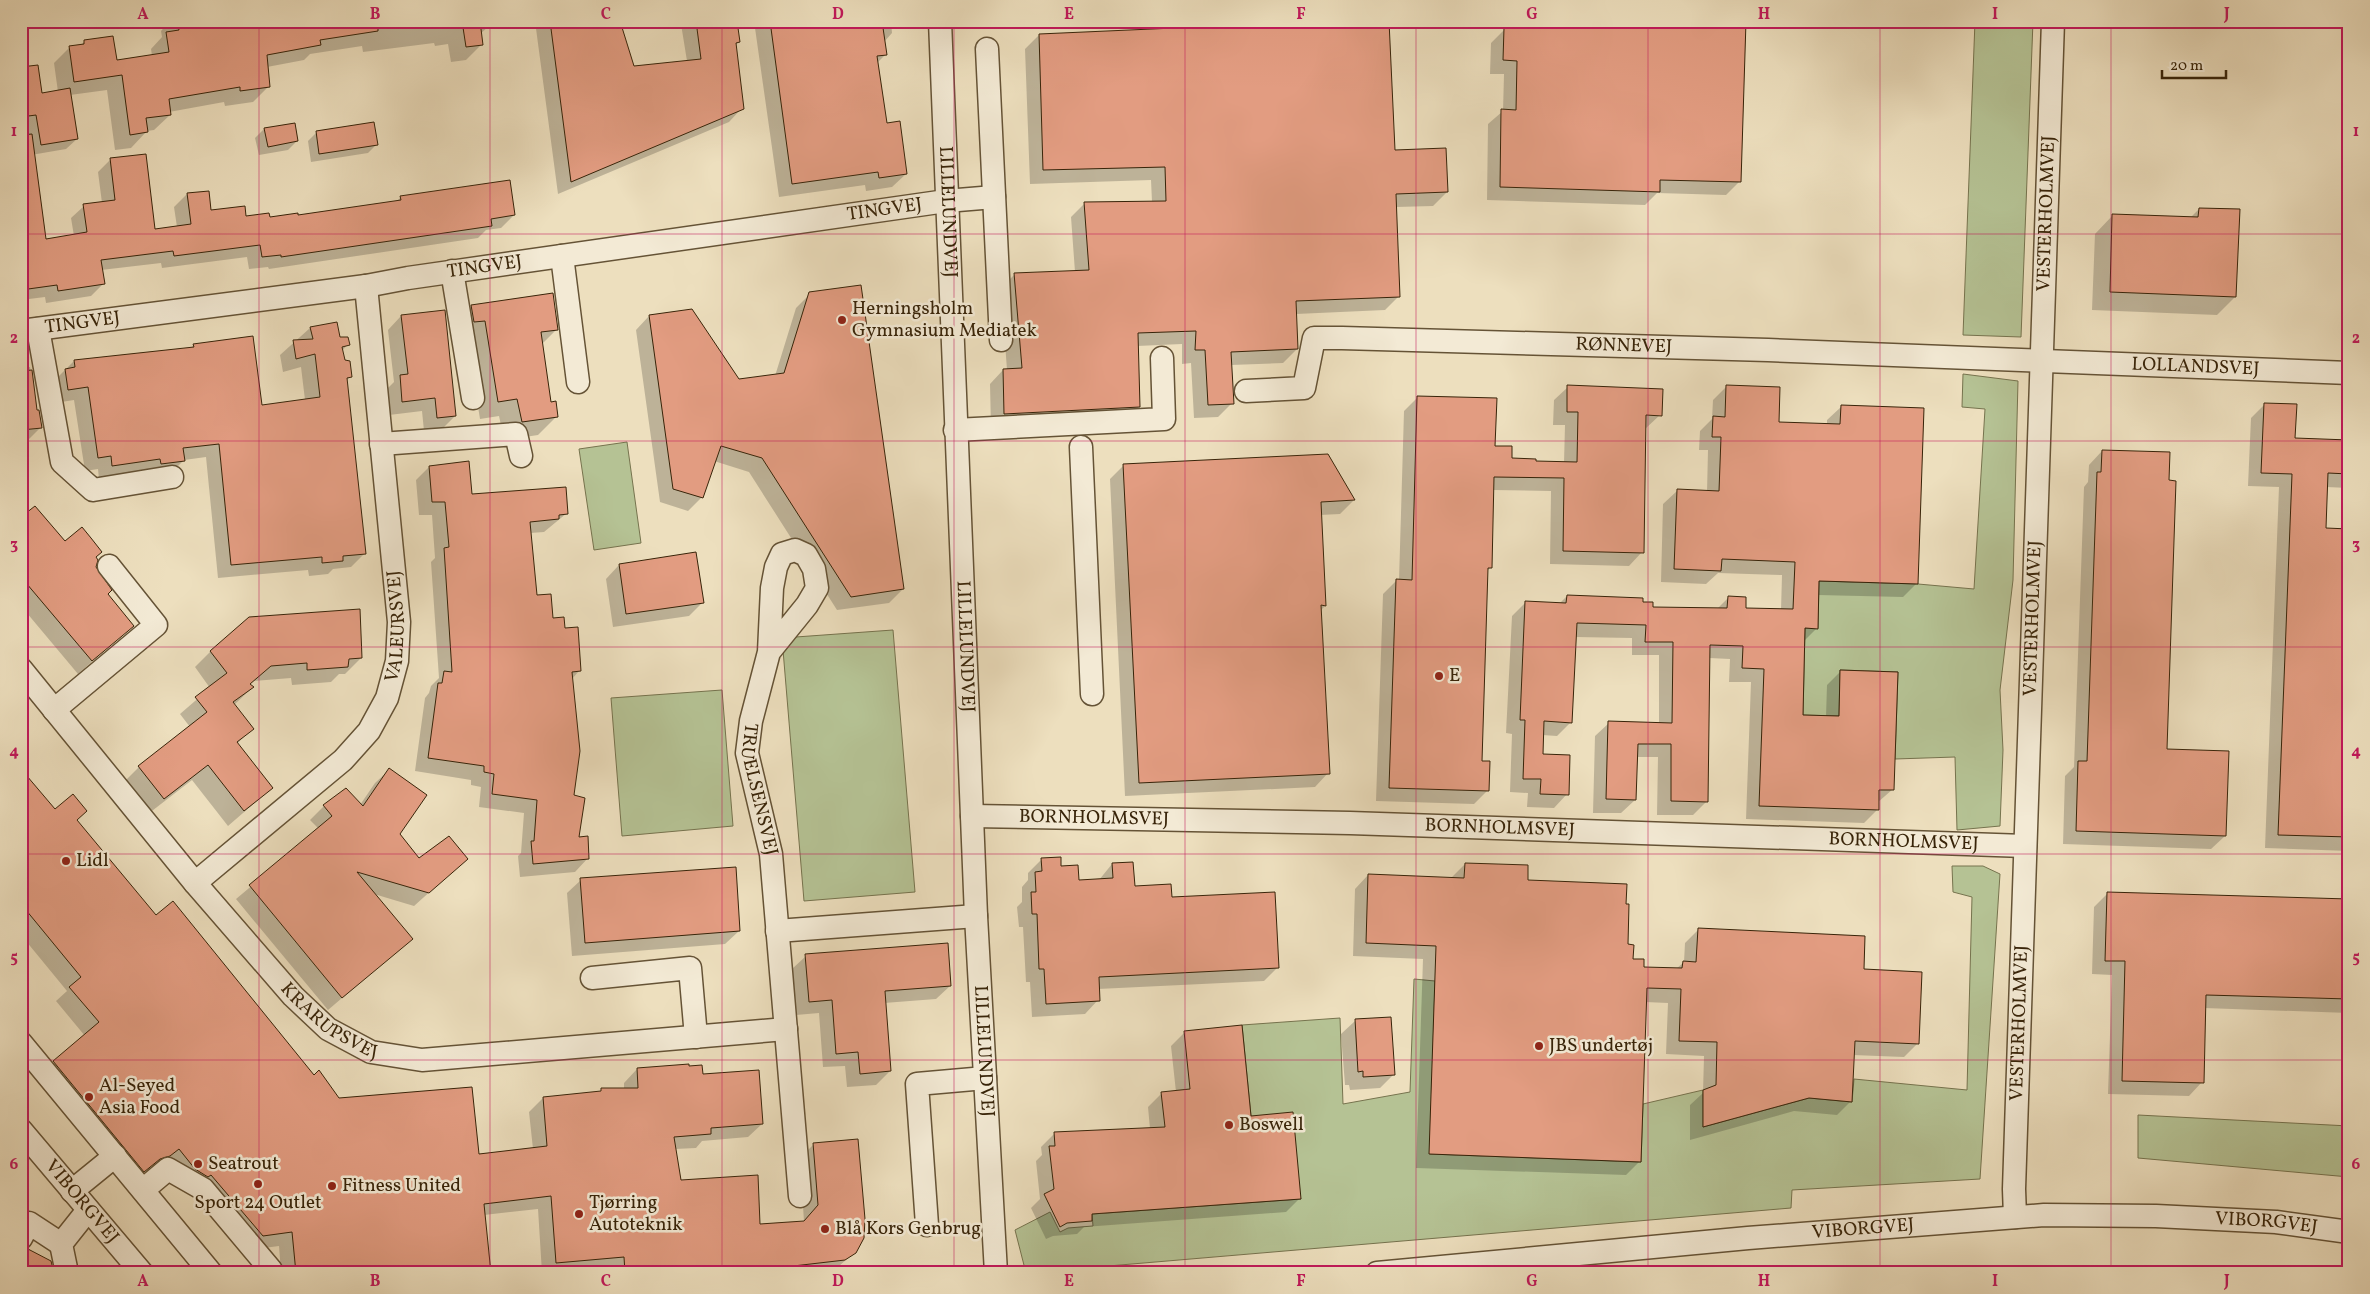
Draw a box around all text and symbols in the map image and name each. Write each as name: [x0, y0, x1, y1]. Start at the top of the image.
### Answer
text: A: [137, 4, 149, 26]
text: B: [370, 4, 381, 26]
text: C: [601, 4, 611, 26]
text: D: [832, 4, 844, 26]
text: E: [1064, 4, 1074, 26]
text: F: [1296, 4, 1306, 26]
text: G: [1526, 4, 1538, 26]
text: H: [1758, 4, 1770, 26]
text: I: [1992, 4, 1998, 26]
text: J: [2223, 4, 2230, 26]
scale bar: [2162, 48, 2226, 80]
text: 20 m: [2170, 56, 2203, 77]
text: 1: [11, 121, 17, 143]
text: 1: [2353, 121, 2359, 143]
street label: VESTERHOLMVEJ: [2031, 135, 2062, 292]
street label: LILLELUNDVEJ: [932, 145, 963, 278]
street label: TINGVEJ: [845, 192, 924, 228]
street label: TINGVEJ: [445, 249, 524, 285]
place label: Herningsholm Gymnasium Mediatek: [852, 296, 1037, 344]
street label: TINGVEJ: [43, 305, 122, 341]
marker: Herningsholm Gymnasium Mediatek: [836, 314, 848, 326]
text: 2: [10, 328, 18, 350]
text: 2: [2352, 328, 2360, 350]
street label: RØNNEVEJ: [1575, 332, 1673, 360]
street label: LOLLANDSVEJ: [2131, 351, 2260, 382]
text: 3: [10, 534, 18, 556]
text: 3: [2352, 534, 2360, 556]
street label: VESTERHOLMVEJ: [2017, 540, 2049, 697]
street label: VALEURSVEJ: [379, 569, 412, 685]
street label: LILLELUNDVEJ: [950, 580, 981, 713]
place label: E: [1449, 663, 1460, 689]
marker: E: [1433, 670, 1445, 682]
street label: TRUELSENSVEJ: [733, 721, 784, 858]
text: 4: [9, 741, 19, 763]
text: 4: [2351, 741, 2361, 763]
street label: BORNHOLMSVEJ: [1019, 804, 1169, 833]
street label: BORNHOLMSVEJ: [1424, 813, 1575, 844]
street label: BORNHOLMSVEJ: [1828, 826, 1979, 857]
place label: Lidl: [76, 848, 109, 874]
marker: Lidl: [60, 855, 72, 867]
street label: VESTERHOLMVEJ: [2004, 945, 2035, 1102]
text: 5: [10, 947, 18, 969]
text: 5: [2352, 947, 2360, 969]
street label: KRARUPSVEJ: [274, 977, 379, 1066]
street label: LILLELUNDVEJ: [967, 984, 1000, 1118]
place label: JBS undertøj: [1549, 1033, 1653, 1059]
marker: JBS undertøj: [1533, 1040, 1545, 1052]
place label: Al-Seyed Asia Food: [99, 1073, 180, 1121]
marker: Al-Seyed Asia Food: [83, 1091, 95, 1103]
place label: Boswell: [1239, 1112, 1304, 1138]
marker: Boswell: [1223, 1119, 1235, 1131]
place label: Seatrout: [208, 1151, 279, 1177]
text: 6: [10, 1154, 19, 1176]
street label: VIBORGVEJ: [39, 1154, 125, 1249]
text: 6: [2352, 1154, 2361, 1176]
marker: Seatrout: [192, 1158, 204, 1170]
place label: Fitness United: [342, 1173, 461, 1199]
marker: Sport 24 Outlet: [252, 1178, 264, 1190]
marker: Fitness United: [326, 1180, 338, 1192]
place label: Sport 24 Outlet: [194, 1190, 322, 1216]
place label: Tjørring Autoteknik: [589, 1190, 683, 1238]
street label: VIBORGVEJ: [2214, 1206, 2319, 1241]
marker: Tjørring Autoteknik: [573, 1208, 585, 1220]
street label: VIBORGVEJ: [1811, 1212, 1915, 1246]
place label: Blå Kors Genbrug: [835, 1216, 981, 1242]
marker: Blå Kors Genbrug: [819, 1223, 831, 1235]
text: A: [137, 1271, 149, 1293]
text: B: [370, 1271, 381, 1293]
text: C: [601, 1271, 611, 1293]
text: D: [832, 1271, 844, 1293]
text: E: [1064, 1271, 1074, 1293]
text: F: [1296, 1271, 1306, 1293]
text: G: [1526, 1271, 1538, 1293]
text: H: [1758, 1271, 1770, 1293]
text: I: [1992, 1271, 1998, 1293]
text: J: [2223, 1271, 2230, 1293]

